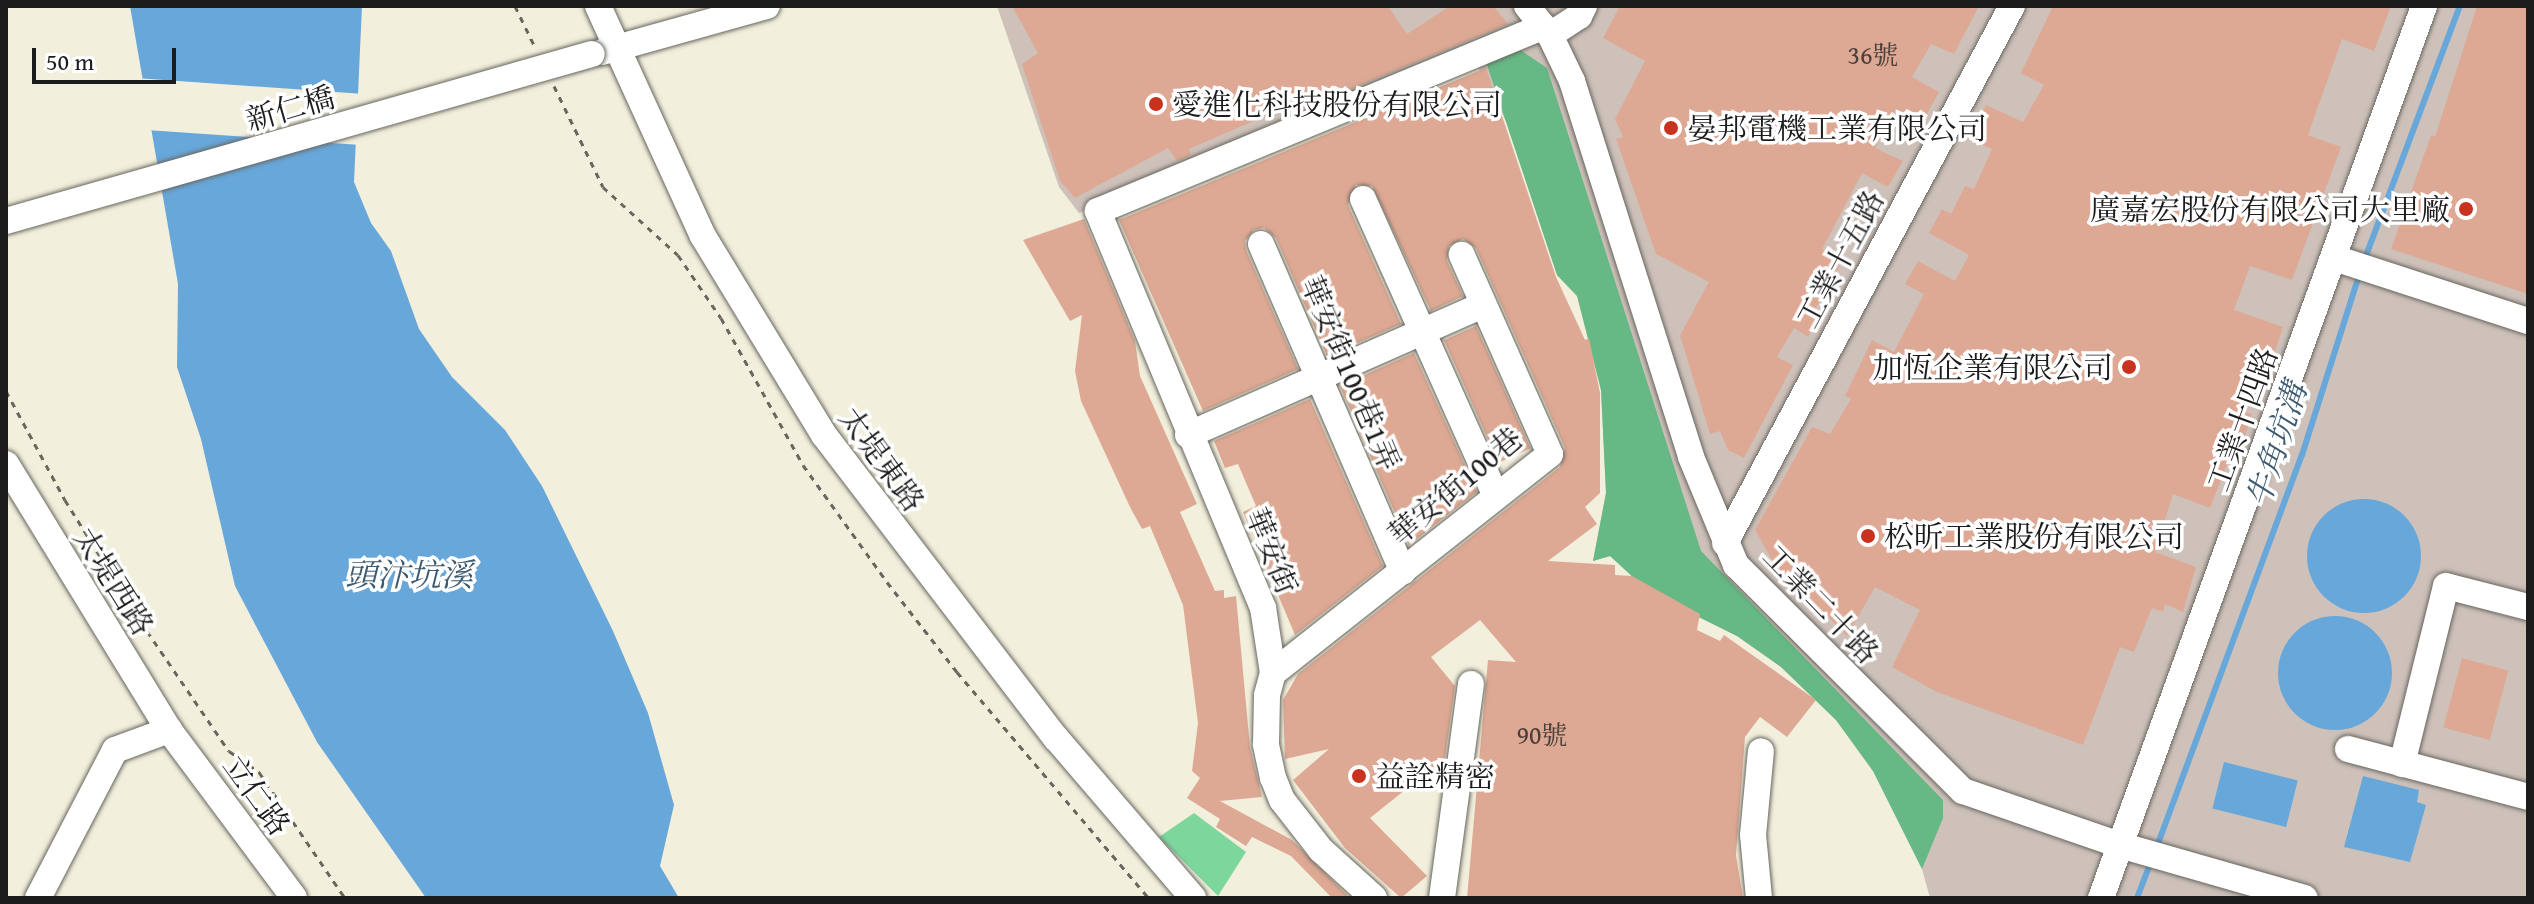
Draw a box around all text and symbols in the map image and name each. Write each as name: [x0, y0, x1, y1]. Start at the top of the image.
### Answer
scale bar: [36, 32, 180, 82]
house number: 36號: [1847, 39, 1899, 71]
text: 50 m: [46, 44, 94, 79]
street label: 新仁橋: [242, 78, 338, 138]
place label: 愛進化科技股份有限公司: [1172, 86, 1502, 122]
marker: 愛進化科技股份有限公司: [1147, 95, 1165, 113]
place label: 晏邦電機工業有限公司: [1687, 110, 1987, 146]
marker: 晏邦電機工業有限公司: [1662, 119, 1680, 137]
street label: 工業十五路: [1789, 184, 1891, 334]
place label: 廣嘉宏股份有限公司大里廠: [2090, 191, 2450, 227]
marker: 廣嘉宏股份有限公司大里廠: [2457, 200, 2475, 218]
street label: 華安街100巷1弄: [1294, 270, 1408, 476]
street label: 工業十四路: [2199, 342, 2285, 496]
place label: 加恆企業有限公司: [1873, 349, 2113, 385]
marker: 加恆企業有限公司: [2120, 358, 2138, 376]
water label: 牛角坑溝: [2239, 378, 2315, 512]
street label: 太堤東路: [832, 400, 932, 518]
street label: 華安街100巷: [1381, 420, 1529, 552]
street label: 華安街: [1238, 503, 1306, 599]
place label: 松昕工業股份有限公司: [1884, 518, 2184, 554]
street label: 太堤西路: [67, 521, 161, 641]
marker: 松昕工業股份有限公司: [1859, 527, 1877, 545]
street label: 工業二十路: [1756, 538, 1886, 670]
water label: 頭汴坑溪: [345, 556, 473, 594]
house number: 90號: [1516, 719, 1568, 751]
street label: 立仁路: [216, 748, 298, 842]
place label: 益詮精密: [1375, 758, 1495, 794]
marker: 益詮精密: [1350, 767, 1368, 785]

